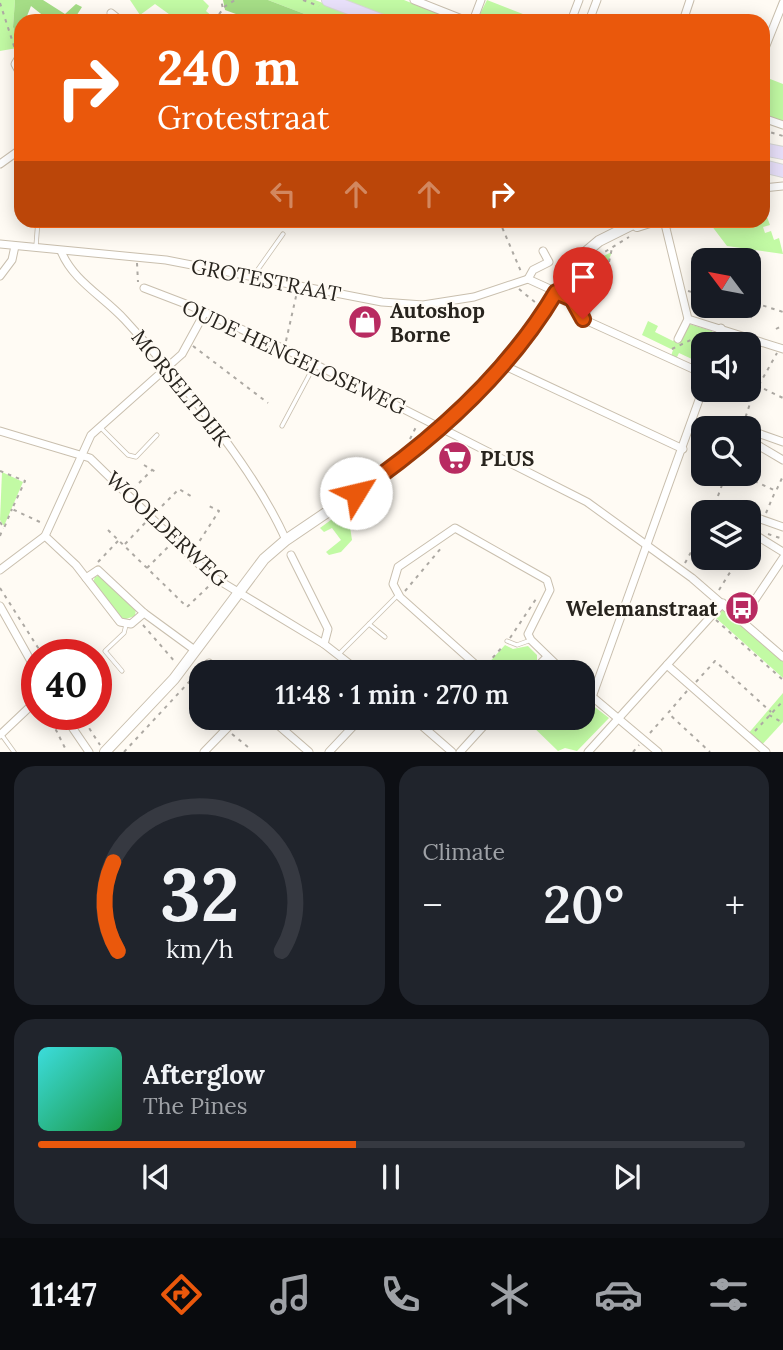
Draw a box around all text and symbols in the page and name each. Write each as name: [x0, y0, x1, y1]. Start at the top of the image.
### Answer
text: 240 m: [157, 36, 299, 98]
icon: right: [42, 42, 133, 133]
text: Grotestraat: [157, 97, 329, 138]
icon: left: [264, 175, 302, 213]
icon: ahead: [337, 175, 375, 213]
icon: ahead: [410, 175, 448, 213]
icon: right: [483, 175, 521, 213]
pin: [553, 247, 613, 319]
north arrow: [691, 248, 761, 318]
map controls: [691, 248, 761, 570]
street label: GROTESTRAAT: [189, 252, 343, 308]
icon: arrive: [564, 258, 602, 296]
street label: OUDE HENGELOSEWEG: [178, 293, 410, 421]
place label: Autoshop Borne: [390, 297, 485, 348]
shop icon: Autoshop Borne: [346, 303, 384, 341]
street label: MORSELTDIJK: [126, 324, 237, 452]
button: sound: [691, 332, 761, 402]
button: search: [691, 416, 761, 486]
supermarket icon: PLUS: [436, 439, 474, 477]
place label: PLUS: [480, 445, 534, 472]
position arrow: [319, 456, 393, 530]
street label: WOOLDERWEG: [100, 465, 234, 593]
button: layers: [691, 500, 761, 570]
bus stop icon: Welemanstraat: [723, 589, 761, 627]
place label: Welemanstraat: [566, 595, 718, 622]
speed limit sign: 40: [21, 639, 112, 730]
text: 11:48 · 1 min · 270 m: [275, 678, 509, 711]
text: Climate: [423, 837, 505, 866]
text: 32: [159, 849, 239, 942]
text: 20°: [543, 871, 624, 937]
text: −: [423, 881, 443, 929]
text: +: [725, 881, 745, 929]
text: km/h: [165, 933, 233, 965]
text: Afterglow: [143, 1058, 265, 1091]
text: The Pines: [143, 1091, 248, 1120]
icon: previous: [137, 1158, 175, 1196]
icon: pause: [372, 1158, 410, 1196]
icon: next: [608, 1158, 646, 1196]
icon: directions: [157, 1270, 206, 1319]
icon: music: [266, 1270, 315, 1319]
icon: phone: [376, 1270, 425, 1319]
icon: climate: [485, 1270, 534, 1319]
icon: car: [594, 1270, 643, 1319]
icon: filters: [704, 1270, 753, 1319]
text: 11:47: [30, 1274, 97, 1315]

